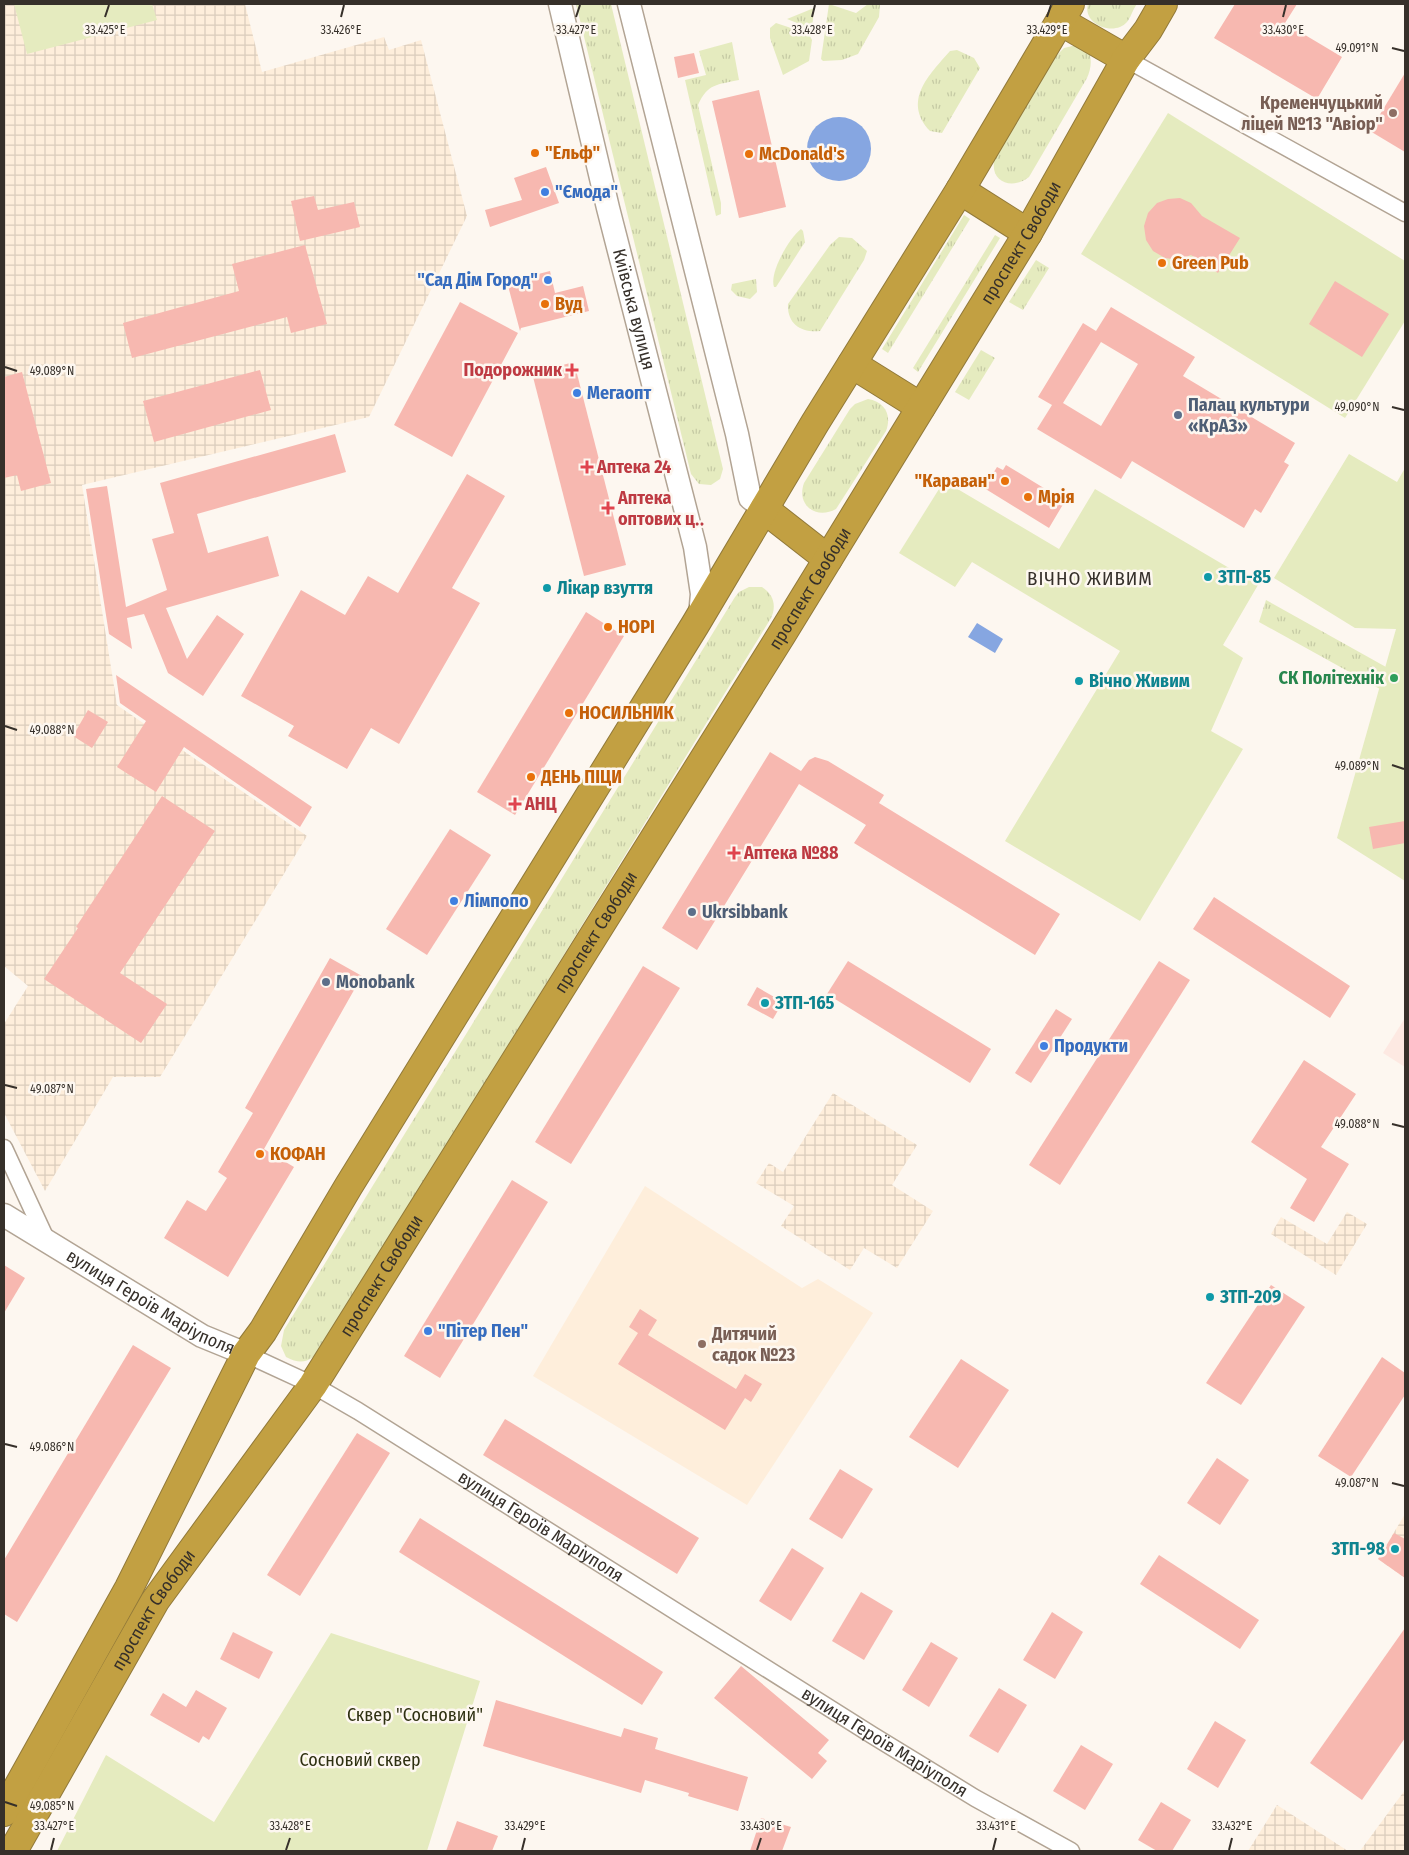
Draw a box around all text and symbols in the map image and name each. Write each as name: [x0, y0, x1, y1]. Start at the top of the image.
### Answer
text: 33.425°E: [85, 23, 126, 37]
text: 33.426°E: [321, 23, 362, 37]
text: 33.427°E: [556, 23, 596, 37]
text: 33.428°E: [791, 23, 833, 37]
text: 33.429°E: [1027, 23, 1068, 37]
text: 33.430°E: [1262, 23, 1304, 37]
text: 49.091°N: [1335, 41, 1379, 55]
place label: Кременчуцький ліцей №13 "Авіор": [1241, 92, 1383, 135]
marker: Кременчуцький ліцей №13 "Авіор": [1387, 107, 1399, 119]
place label: "Ельф": [545, 142, 600, 164]
place label: McDonald's: [759, 143, 845, 165]
marker: "Ельф": [529, 147, 541, 159]
marker: McDonald's: [743, 148, 755, 160]
street label: проспект Свободи: [976, 177, 1066, 308]
place label: "Ємода": [555, 181, 618, 203]
marker: "Ємода": [539, 186, 551, 198]
street label: Київська вулиця: [608, 246, 660, 372]
place label: Green Pub: [1172, 252, 1249, 274]
marker: Green Pub: [1156, 257, 1168, 269]
place label: "Сад Дім Город": [417, 269, 538, 291]
marker: "Сад Дім Город": [542, 274, 554, 286]
place label: Вуд: [555, 293, 582, 315]
marker: Вуд: [539, 298, 551, 310]
place label: Подорожник: [463, 359, 563, 381]
text: 49.089°N: [30, 364, 74, 378]
marker: Подорожник: [566, 364, 578, 376]
place label: Мегаопт: [587, 382, 652, 404]
marker: Мегаопт: [571, 387, 583, 399]
place label: Палац культури «КрАЗ»: [1188, 394, 1310, 437]
text: 49.090°N: [1335, 400, 1379, 414]
marker: Палац культури «КрАЗ»: [1172, 409, 1184, 421]
place label: Аптека 24: [596, 456, 671, 478]
marker: Аптека 24: [581, 461, 593, 473]
place label: "Караван": [915, 470, 995, 492]
marker: "Караван": [999, 475, 1011, 487]
place label: Мрія: [1038, 486, 1075, 508]
place label: Аптека оптових ц‥: [617, 487, 704, 530]
marker: Мрія: [1022, 491, 1034, 503]
marker: Аптека оптових ц‥: [602, 502, 614, 514]
street label: проспект Свободи: [764, 523, 856, 654]
place label: ЗТП-85: [1217, 566, 1271, 588]
district label: ВІЧНО ЖИВИМ: [1027, 567, 1153, 590]
marker: ЗТП-85: [1202, 571, 1214, 583]
place label: Лікар взуття: [557, 577, 653, 599]
marker: Лікар взуття: [541, 582, 553, 594]
place label: НОРІ: [618, 616, 655, 638]
marker: НОРІ: [602, 621, 614, 633]
place label: СК Політехнік: [1278, 667, 1385, 689]
place label: Вічно Живим: [1089, 670, 1190, 692]
marker: СК Політехнік: [1388, 672, 1400, 684]
marker: Вічно Живим: [1073, 675, 1085, 687]
place label: НОСИЛЬНИК: [579, 702, 674, 724]
marker: НОСИЛЬНИК: [563, 707, 575, 719]
text: 49.088°N: [30, 723, 75, 737]
text: 49.089°N: [1335, 759, 1379, 773]
place label: ДЕНЬ ПІЦИ: [540, 766, 622, 788]
marker: ДЕНЬ ПІЦИ: [525, 771, 537, 783]
place label: АНЦ: [524, 793, 558, 815]
marker: АНЦ: [509, 798, 521, 810]
place label: Аптека №88: [743, 842, 839, 864]
marker: Аптека №88: [728, 847, 740, 859]
street label: проспект Свободи: [550, 867, 642, 997]
place label: Лімпопо: [464, 890, 529, 912]
marker: Лімпопо: [448, 895, 460, 907]
place label: Ukrsibbank: [702, 901, 788, 923]
marker: Ukrsibbank: [686, 906, 698, 918]
place label: Monobank: [336, 971, 416, 993]
marker: Monobank: [320, 976, 332, 988]
place label: ЗТП-165: [774, 992, 835, 1014]
marker: ЗТП-165: [759, 997, 771, 1009]
place label: Продукти: [1054, 1035, 1128, 1057]
marker: Продукти: [1038, 1040, 1050, 1052]
text: 49.087°N: [30, 1082, 74, 1096]
text: 49.088°N: [1335, 1117, 1380, 1131]
place label: КОФАН: [270, 1143, 326, 1165]
marker: КОФАН: [254, 1148, 266, 1160]
street label: проспект Свободи: [335, 1211, 428, 1341]
street label: вулиця Героїв Маріуполя: [63, 1245, 238, 1359]
place label: ЗТП-209: [1219, 1286, 1281, 1308]
marker: ЗТП-209: [1204, 1291, 1216, 1303]
place label: "Пітер Пен": [438, 1320, 528, 1342]
place label: Дитячий садок №23: [711, 1323, 796, 1366]
marker: "Пітер Пен": [422, 1325, 434, 1337]
marker: Дитячий садок №23: [696, 1338, 708, 1350]
text: 49.086°N: [30, 1440, 74, 1454]
street label: вулиця Героїв Маріуполя: [454, 1466, 628, 1587]
text: 49.087°N: [1335, 1476, 1379, 1490]
place label: ЗТП-98: [1331, 1538, 1385, 1560]
marker: ЗТП-98: [1389, 1543, 1401, 1555]
street label: проспект Свободи: [107, 1545, 200, 1674]
street label: вулиця Героїв Маріуполя: [798, 1682, 972, 1802]
park label: Сквер "Сосновий": [347, 1704, 483, 1726]
park label: Сосновий сквер: [299, 1749, 421, 1771]
text: 49.085°N: [30, 1799, 74, 1813]
text: 33.427°E: [34, 1819, 74, 1833]
text: 33.428°E: [269, 1819, 311, 1833]
text: 33.429°E: [505, 1819, 546, 1833]
text: 33.430°E: [740, 1819, 782, 1833]
text: 33.431°E: [976, 1819, 1016, 1833]
text: 33.432°E: [1212, 1819, 1253, 1833]

